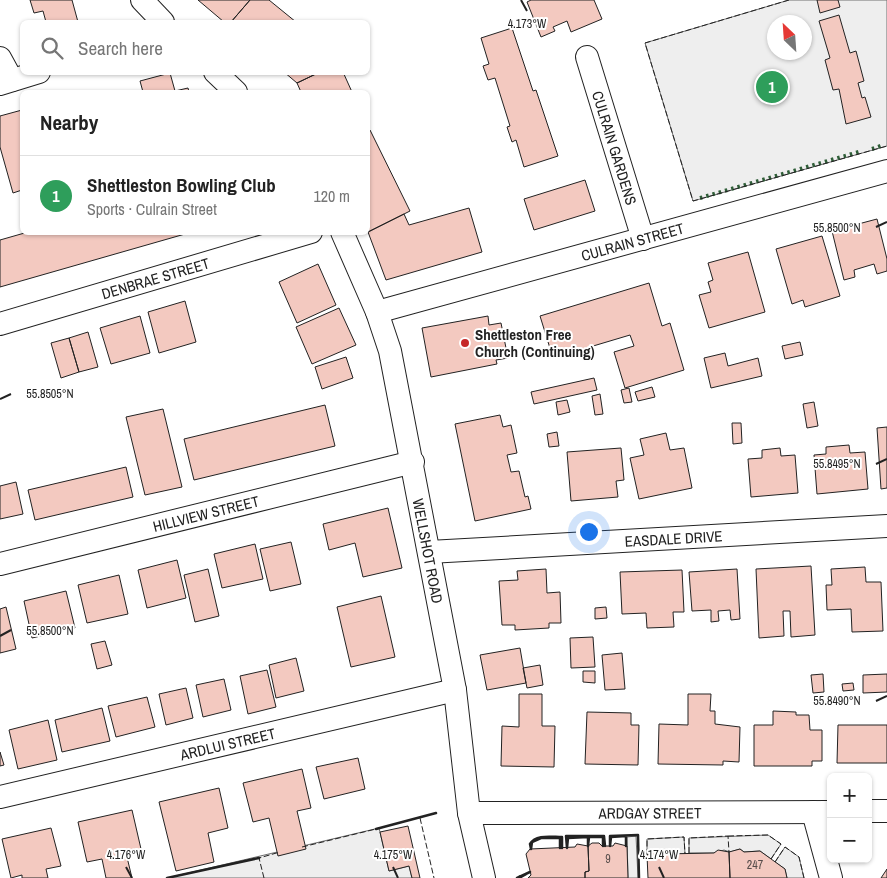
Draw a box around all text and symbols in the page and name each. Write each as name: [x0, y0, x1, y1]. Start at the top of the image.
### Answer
north arrow: [767, 15, 812, 60]
text: 4.173°W: [508, 16, 547, 32]
search box: [20, 20, 370, 75]
icon: search: [38, 34, 66, 62]
text: Search here: [78, 35, 163, 61]
pin: 1: [756, 68, 788, 106]
street label: CULRAIN GARDENS: [587, 88, 642, 207]
text: Nearby: [40, 108, 98, 137]
text: Shettleston Bowling Club: [87, 172, 276, 198]
text: 1: [52, 185, 60, 207]
text: 120 m: [314, 185, 350, 207]
text: Sports · Culrain Street: [87, 198, 217, 220]
street label: CULRAIN STREET: [579, 217, 687, 266]
text: 55.8500°N: [813, 220, 861, 236]
street label: DENBRAE STREET: [99, 252, 212, 304]
place label: Shettleston Free Church (Continuing): [475, 324, 595, 362]
marker: Shettleston Free Church (Continuing): [459, 337, 471, 349]
text: 55.8505°N: [26, 386, 74, 402]
text: 55.8495°N: [813, 456, 861, 472]
street label: HILLVIEW STREET: [151, 490, 262, 536]
street label: WELLSHOT ROAD: [408, 497, 449, 605]
your location: [576, 519, 602, 545]
street label: EASDALE DRIVE: [624, 525, 723, 551]
text: 55.8500°N: [26, 623, 74, 639]
text: 55.8490°N: [813, 693, 861, 709]
street label: ARDLUI STREET: [177, 722, 278, 765]
map controls: [827, 773, 872, 863]
button: +: [827, 773, 872, 818]
street label: ARDGAY STREET: [598, 802, 702, 823]
button: −: [827, 818, 872, 863]
text: 4.176°W: [107, 847, 146, 863]
text: 4.175°W: [374, 847, 413, 863]
text: 4.174°W: [640, 847, 679, 863]
house number: 9: [605, 851, 611, 867]
house number: 247: [747, 857, 764, 873]

